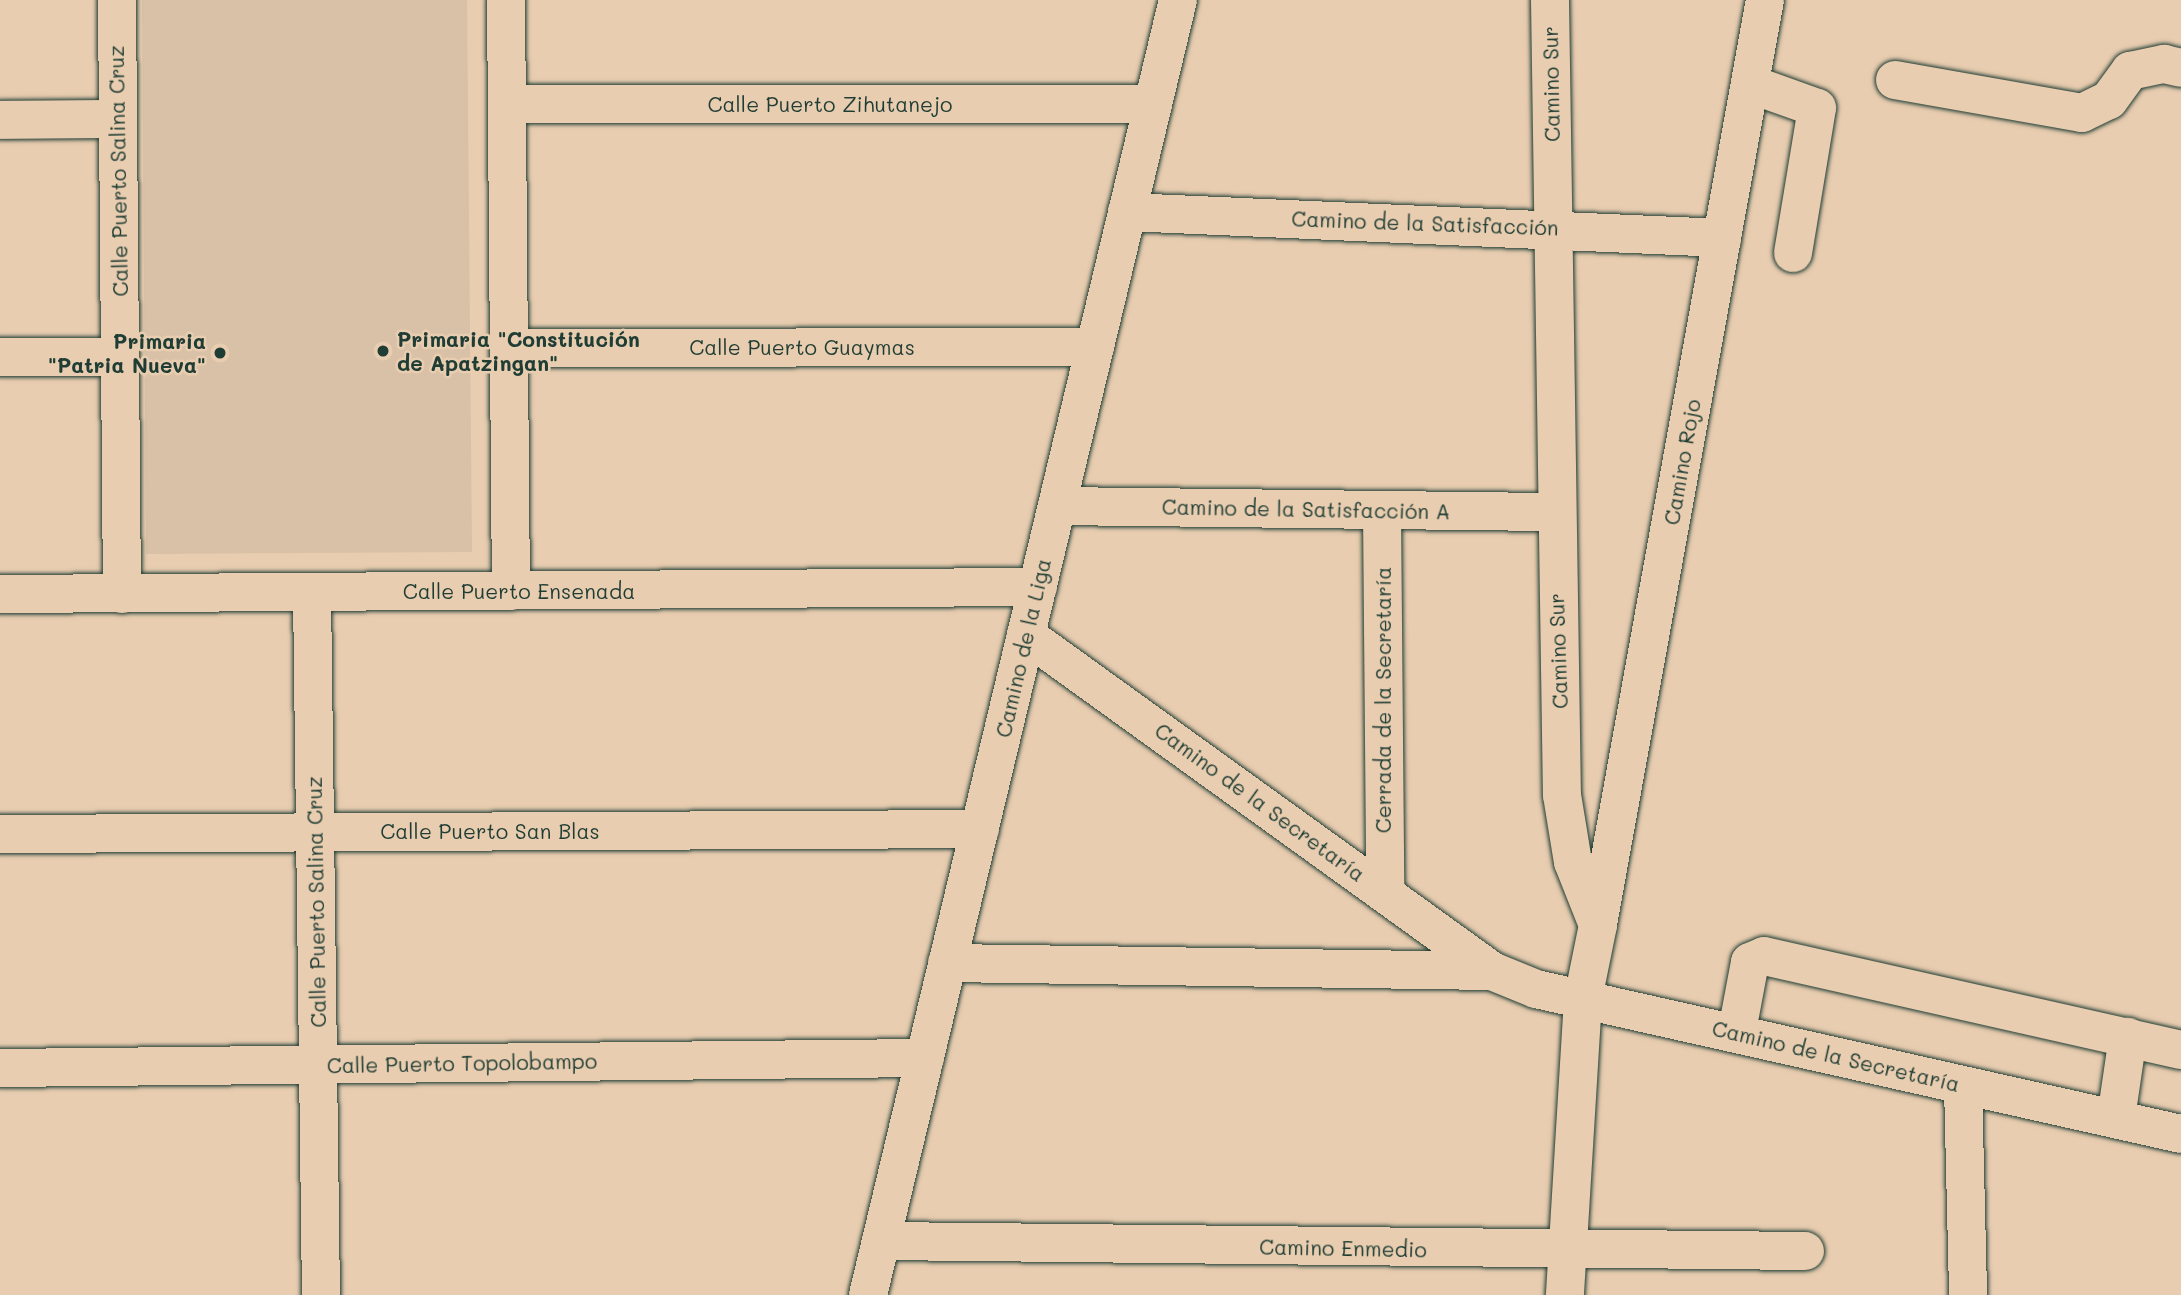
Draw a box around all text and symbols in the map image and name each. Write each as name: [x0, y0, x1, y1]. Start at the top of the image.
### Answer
street label: Camino Sur: [1537, 26, 1565, 142]
street label: Calle Puerto Salina Cruz: [103, 45, 133, 297]
street label: Calle Puerto Zihutanejo: [708, 91, 952, 117]
street label: Camino de la Satisfacción: [1291, 206, 1559, 240]
place label: Primaria "Constitución de Apatzingan": [397, 326, 640, 376]
place label: Primaria "Patria Nueva": [48, 328, 206, 378]
street label: Calle Puerto Guaymas: [689, 334, 915, 360]
marker: Primaria "Constitución de Apatzingan": [375, 343, 391, 359]
marker: Primaria "Patria Nueva": [212, 345, 228, 361]
street label: Camino Rojo: [1659, 397, 1705, 527]
street label: Camino de la Satisfacción A: [1161, 494, 1451, 524]
street label: Camino de la Liga: [990, 556, 1056, 740]
street label: Cerrada de la Secretaría: [1370, 567, 1396, 833]
street label: Calle Puerto Ensenada: [403, 578, 635, 604]
street label: Camino Sur: [1543, 593, 1573, 709]
street label: Camino de la Secretaría: [1150, 717, 1370, 887]
street label: Calle Puerto Salina Cruz: [301, 776, 331, 1028]
street label: Calle Puerto San Blas: [380, 818, 600, 844]
street label: Camino de la Secretaría: [1710, 1015, 1962, 1097]
street label: Calle Puerto Topolobampo: [327, 1048, 597, 1078]
street label: Camino Enmedio: [1259, 1234, 1427, 1262]

